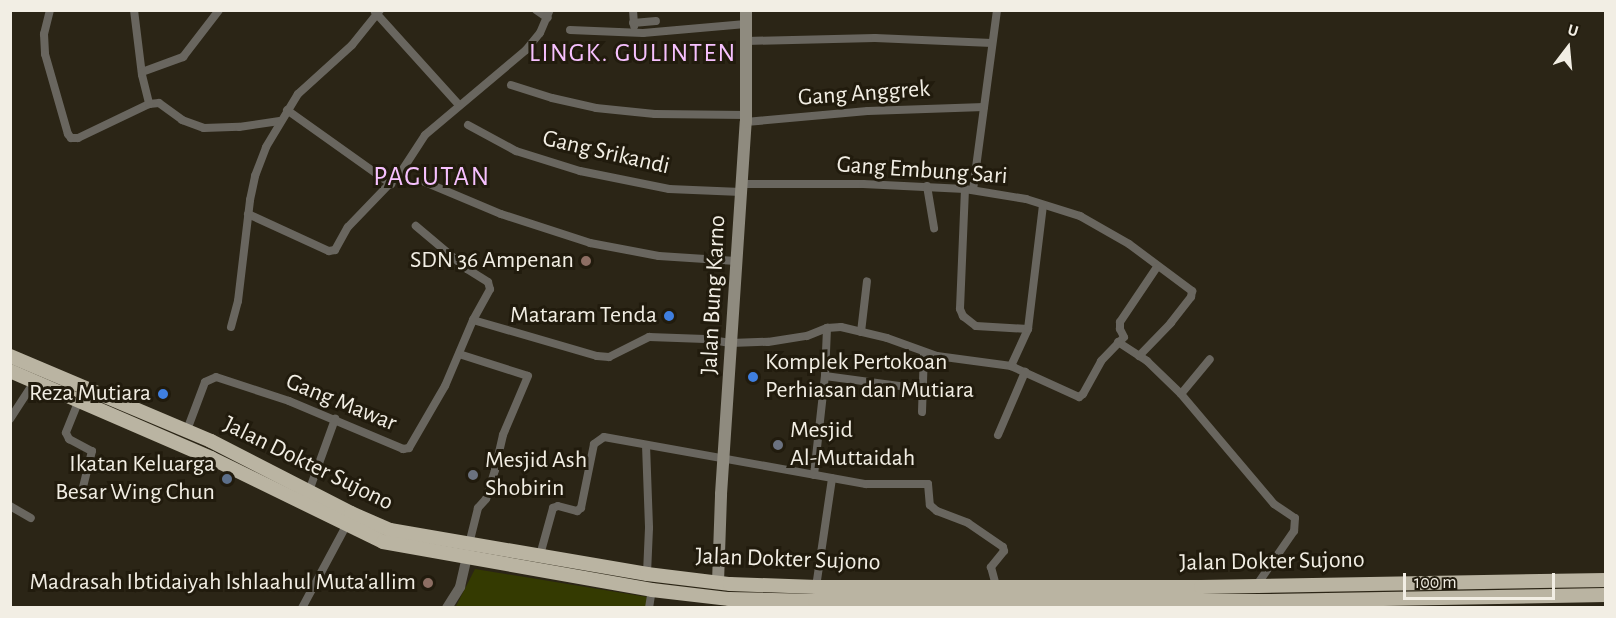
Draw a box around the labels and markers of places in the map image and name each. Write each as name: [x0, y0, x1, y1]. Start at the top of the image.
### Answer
place label: SDN 36 Ampenan: [410, 247, 574, 275]
marker: SDN 36 Ampenan: [579, 254, 593, 268]
place label: Mataram Tenda: [510, 302, 657, 330]
marker: Mataram Tenda: [662, 309, 676, 323]
place label: Komplek Pertokoan Perhiasan dan Mutiara: [765, 349, 974, 405]
marker: Komplek Pertokoan Perhiasan dan Mutiara: [746, 370, 760, 384]
place label: Reza Mutiara: [29, 380, 151, 408]
marker: Reza Mutiara: [156, 387, 170, 401]
place label: Mesjid Al-Muttaidah: [790, 417, 915, 473]
marker: Mesjid Al-Muttaidah: [771, 438, 785, 452]
place label: Mesjid Ash Shobirin: [485, 447, 587, 503]
place label: Ikatan Keluarga Besar Wing Chun: [55, 451, 215, 507]
marker: Mesjid Ash Shobirin: [466, 468, 480, 482]
marker: Ikatan Keluarga Besar Wing Chun: [220, 472, 234, 486]
place label: Madrasah Ibtidaiyah Ishlaahul Muta'allim: [29, 569, 416, 597]
marker: Madrasah Ibtidaiyah Ishlaahul Muta'allim: [421, 576, 435, 590]

